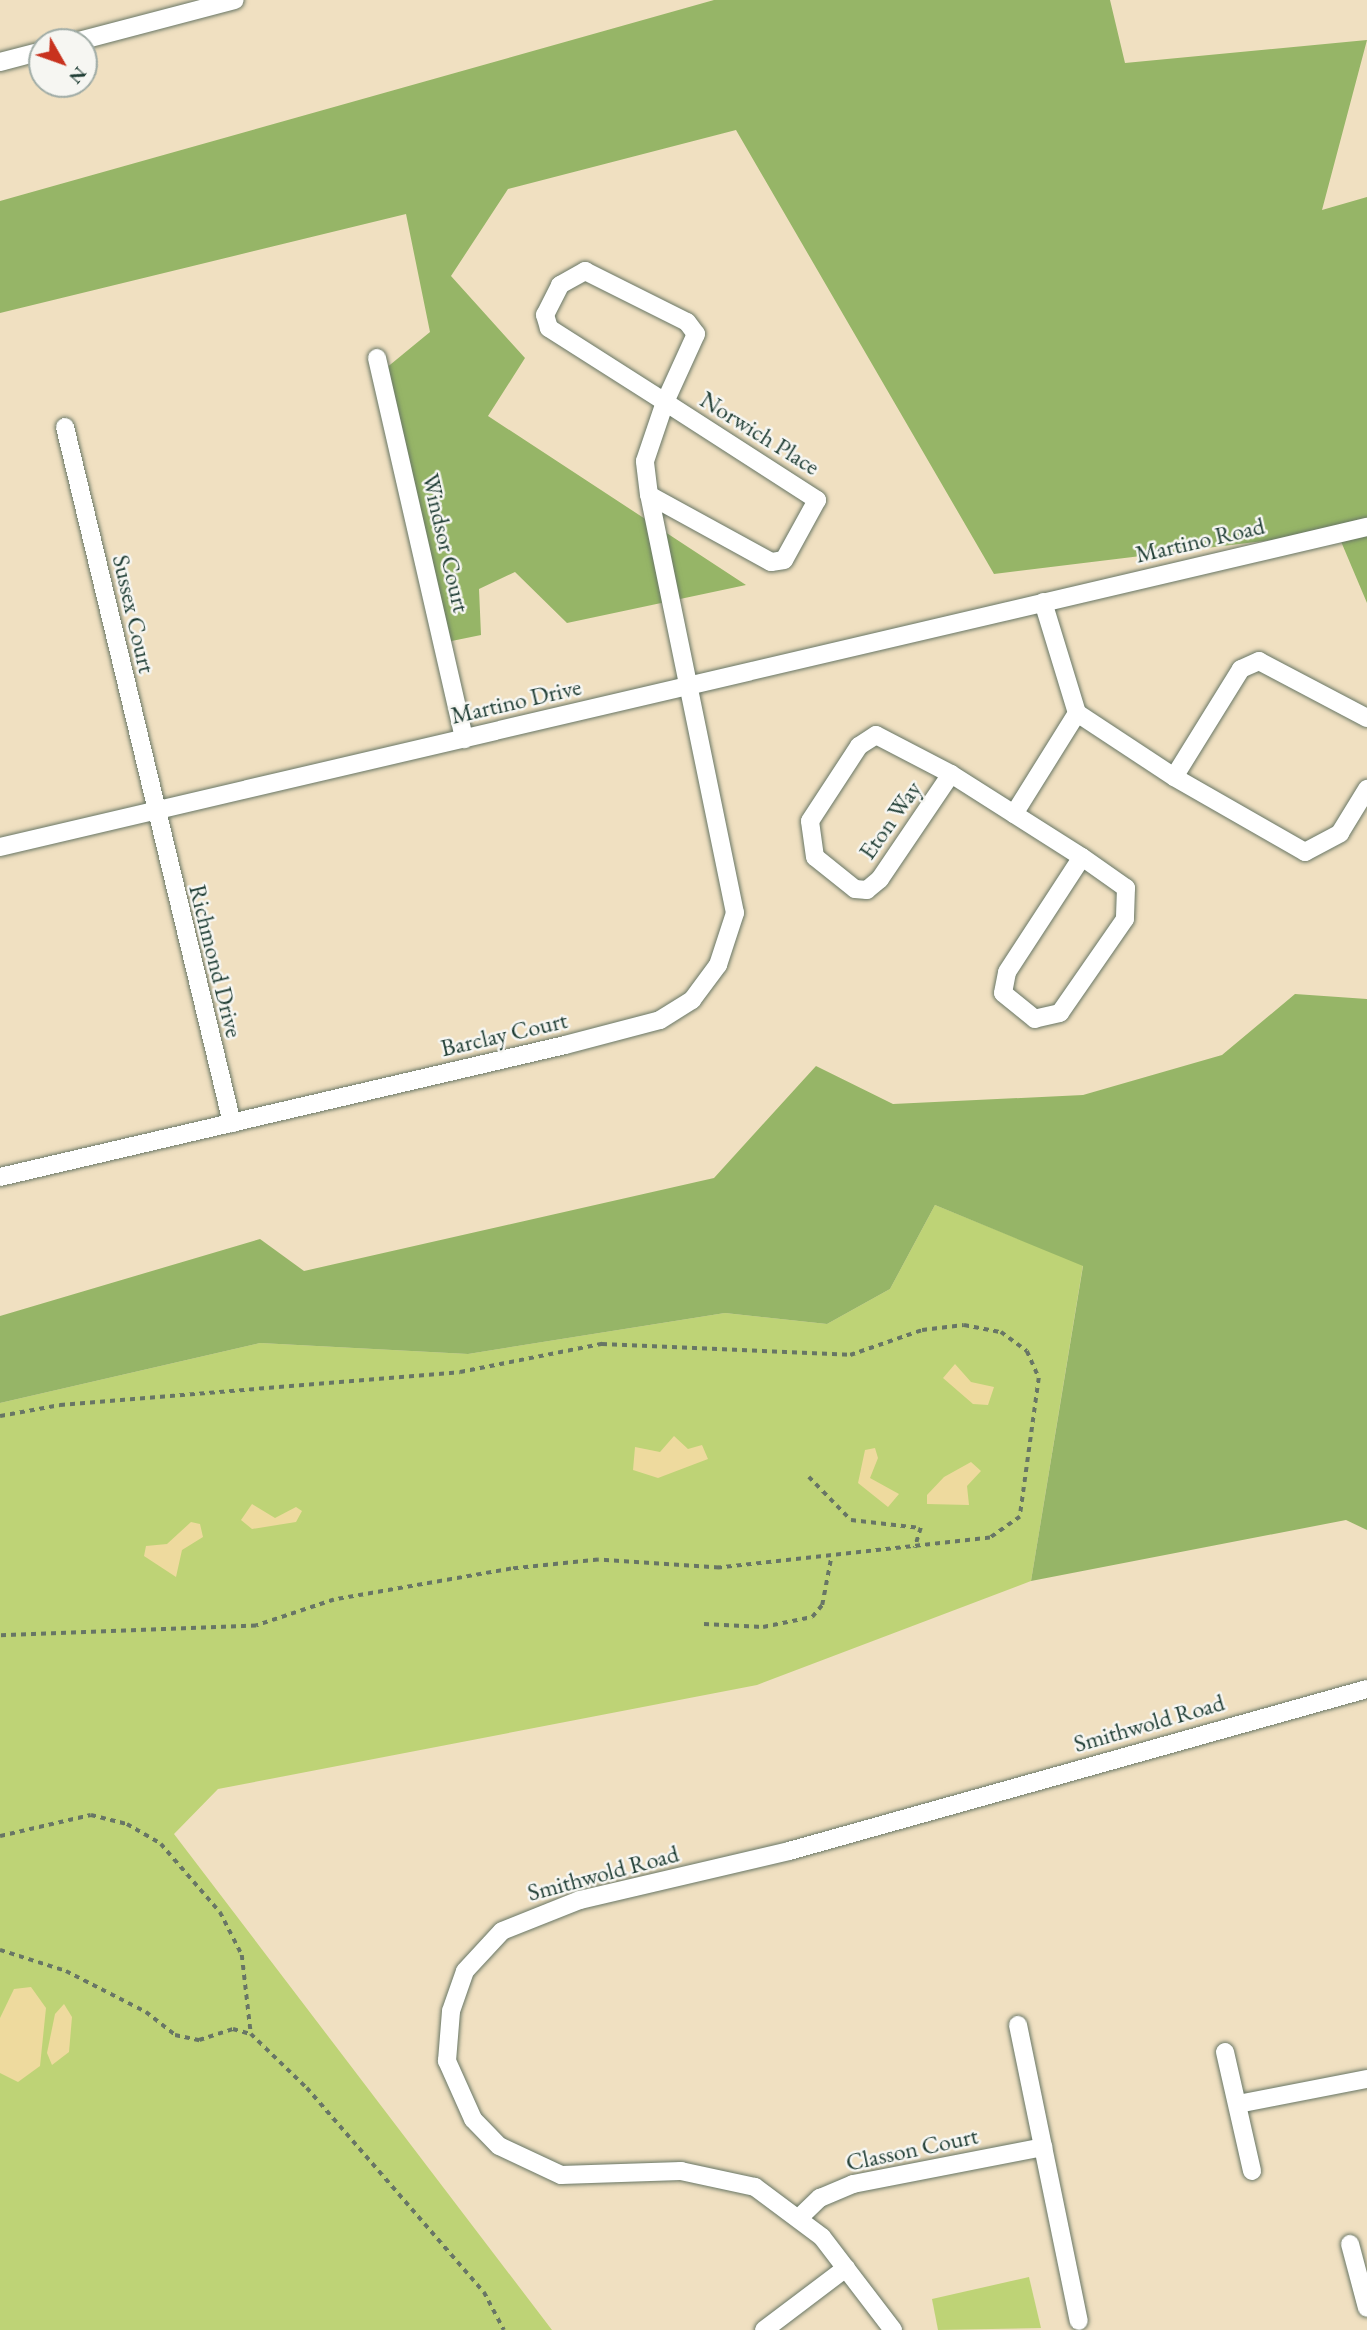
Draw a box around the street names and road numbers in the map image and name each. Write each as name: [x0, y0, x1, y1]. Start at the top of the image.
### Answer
street label: Norwich Place: [695, 385, 825, 481]
street label: Windsor Court: [416, 471, 476, 615]
street label: Martino Road: [1133, 511, 1267, 569]
street label: Sussex Court: [106, 552, 162, 676]
street label: Martino Drive: [448, 672, 584, 730]
street label: Eton Way: [853, 775, 927, 865]
street label: Richmond Drive: [183, 882, 249, 1040]
street label: Barclay Court: [438, 1005, 570, 1063]
street label: Smithwold Road: [1070, 1688, 1228, 1758]
street label: Smithwold Road: [524, 1839, 682, 1907]
street label: Classon Court: [843, 2121, 981, 2177]

